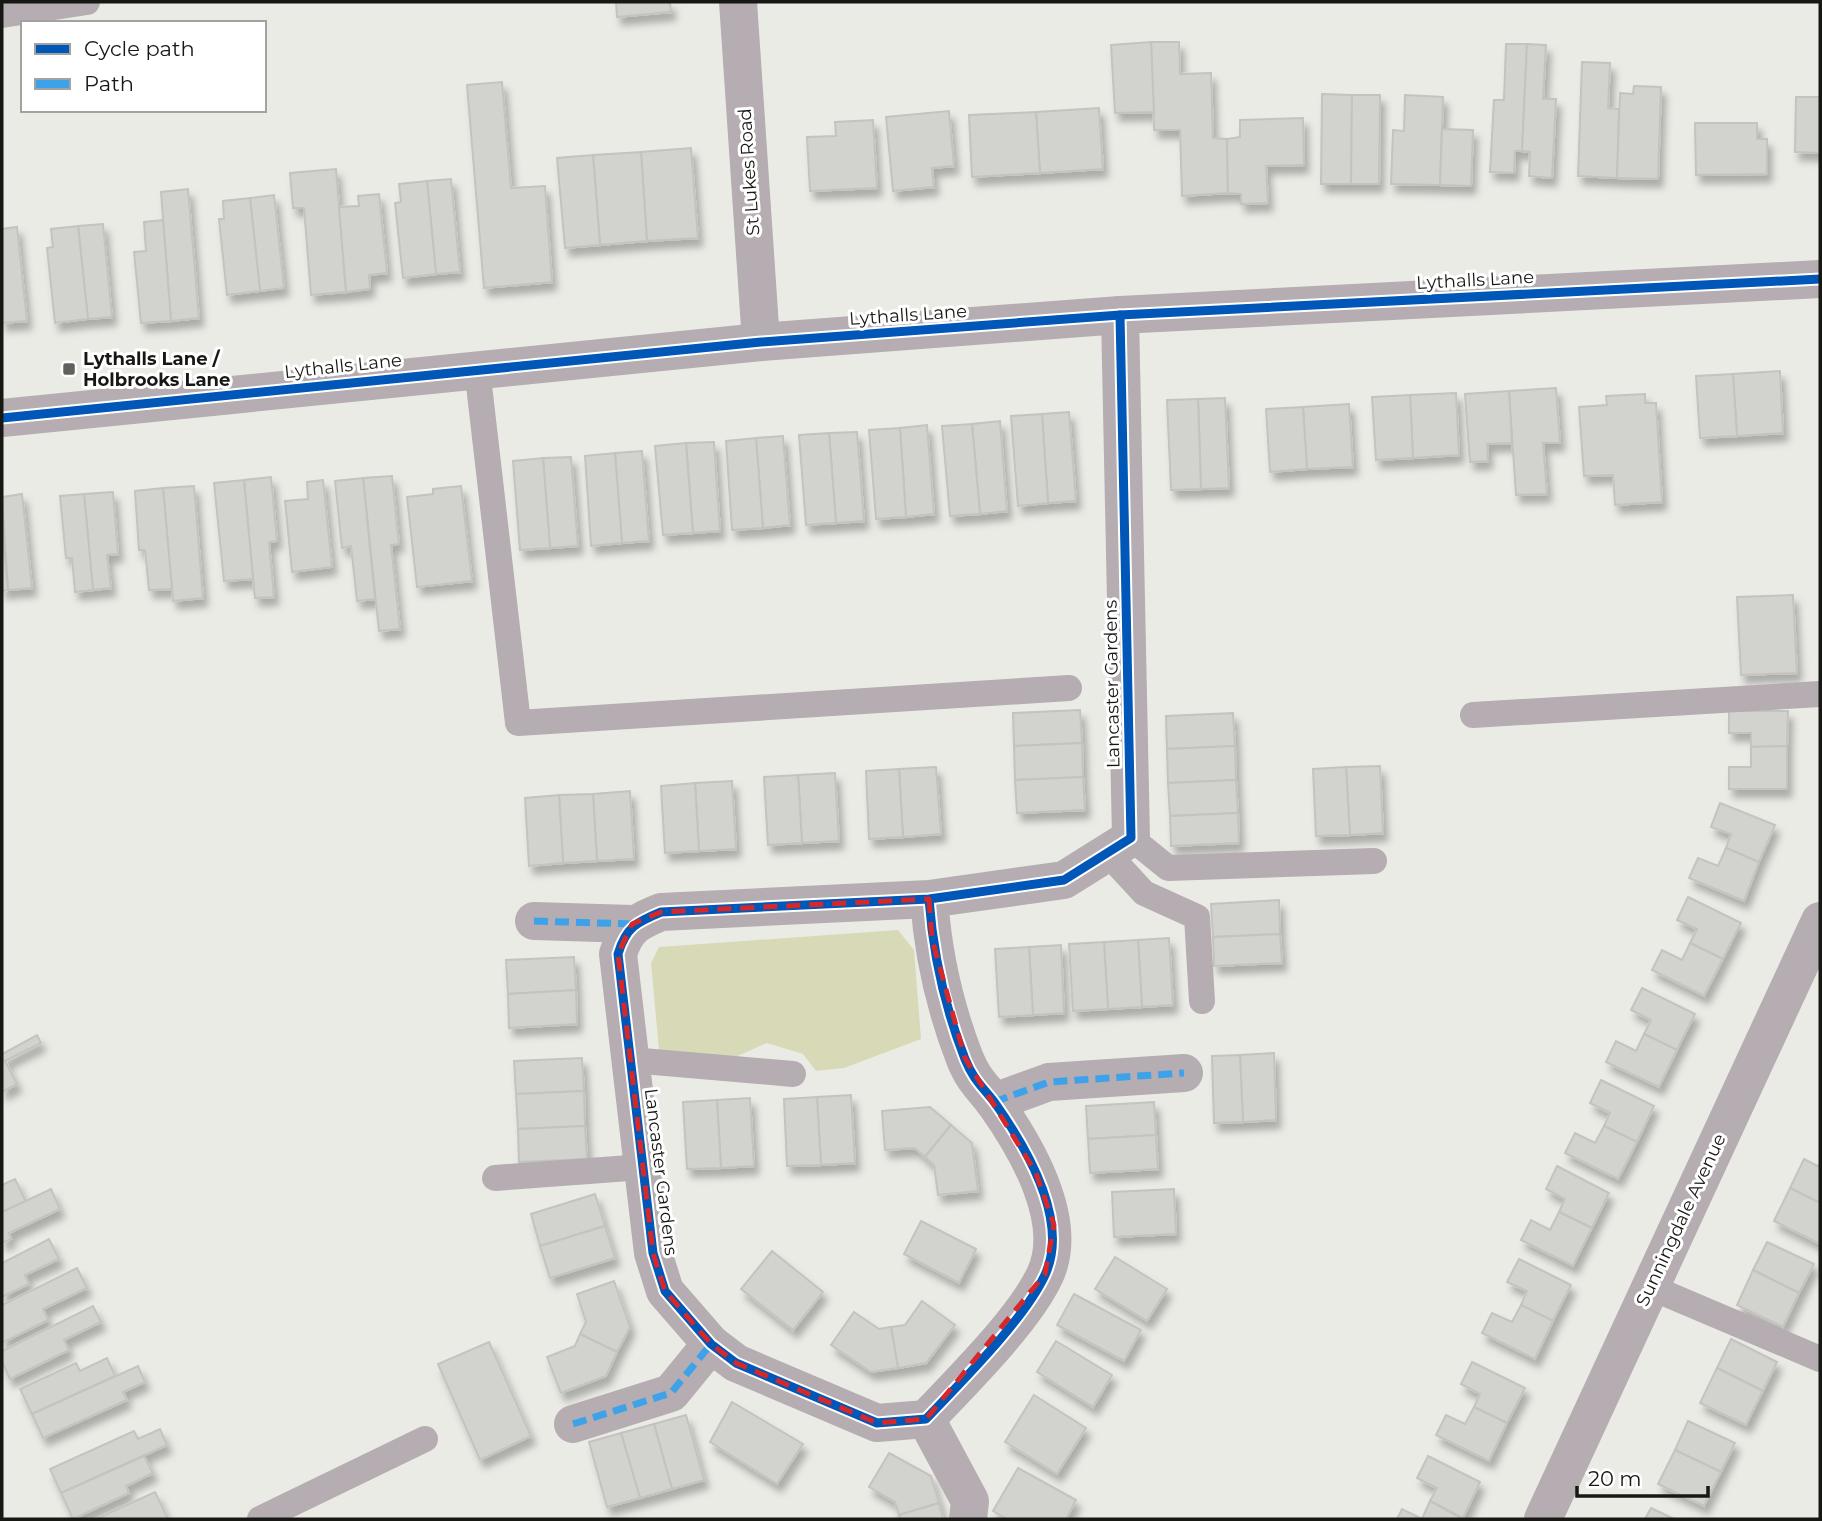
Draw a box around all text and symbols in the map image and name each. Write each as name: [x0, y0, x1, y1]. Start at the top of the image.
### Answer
legend: [21, 21, 266, 112]
text: Cycle path: [84, 36, 195, 61]
text: Path: [84, 71, 134, 96]
street label: St Lukes Road: [734, 108, 764, 236]
street label: Lythalls Lane: [1415, 266, 1535, 294]
street label: Lythalls Lane: [848, 300, 968, 330]
place label: Lythalls Lane / Holbrooks Lane: [83, 348, 230, 391]
street label: Lythalls Lane: [283, 349, 403, 383]
marker: Lythalls Lane / Holbrooks Lane: [61, 361, 77, 377]
street label: Lancaster Gardens: [1100, 599, 1124, 768]
street label: Lancaster Gardens: [640, 1087, 682, 1257]
street label: Sunningdale Avenue: [1631, 1130, 1731, 1310]
scale bar: [1577, 1454, 1708, 1498]
text: 20 m: [1588, 1466, 1642, 1491]

